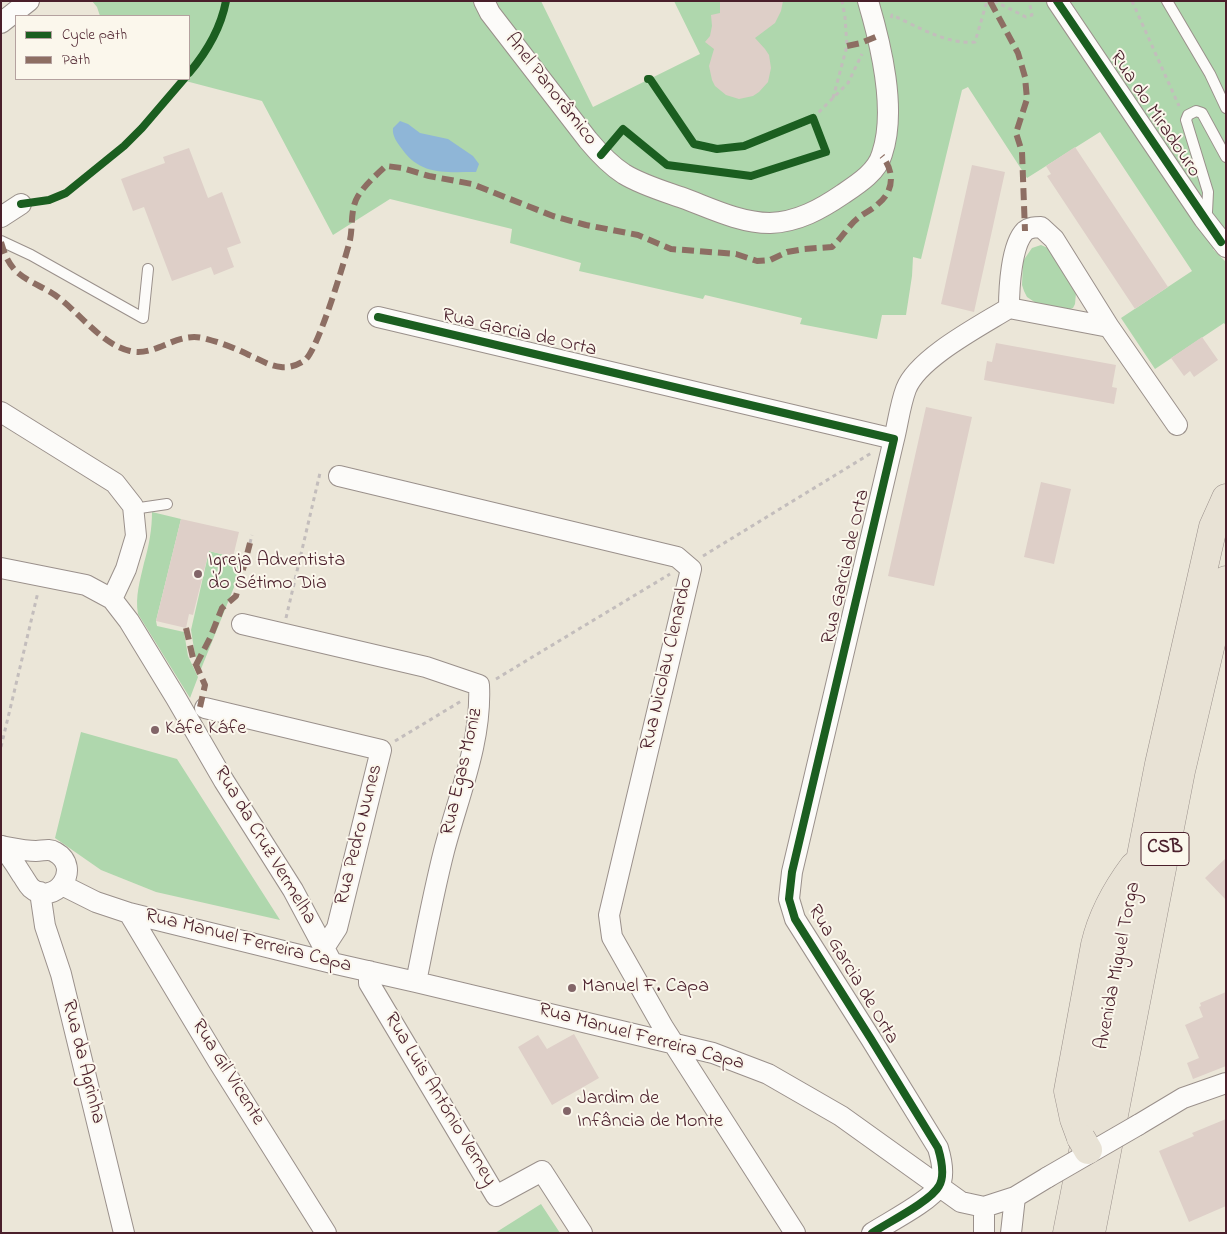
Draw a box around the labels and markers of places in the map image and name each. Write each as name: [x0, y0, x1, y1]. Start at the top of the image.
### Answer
place label: Igreja Adventista do Sétimo Dia: [208, 550, 345, 597]
marker: Igreja Adventista do Sétimo Dia: [192, 568, 204, 580]
place label: Káfe Káfe: [165, 718, 246, 742]
marker: Káfe Káfe: [149, 724, 161, 736]
place label: Manuel F. Capa: [582, 976, 709, 1000]
marker: Manuel F. Capa: [566, 982, 578, 994]
place label: Jardim de Infância de Monte: [577, 1088, 723, 1135]
marker: Jardim de Infância de Monte: [561, 1105, 573, 1117]

